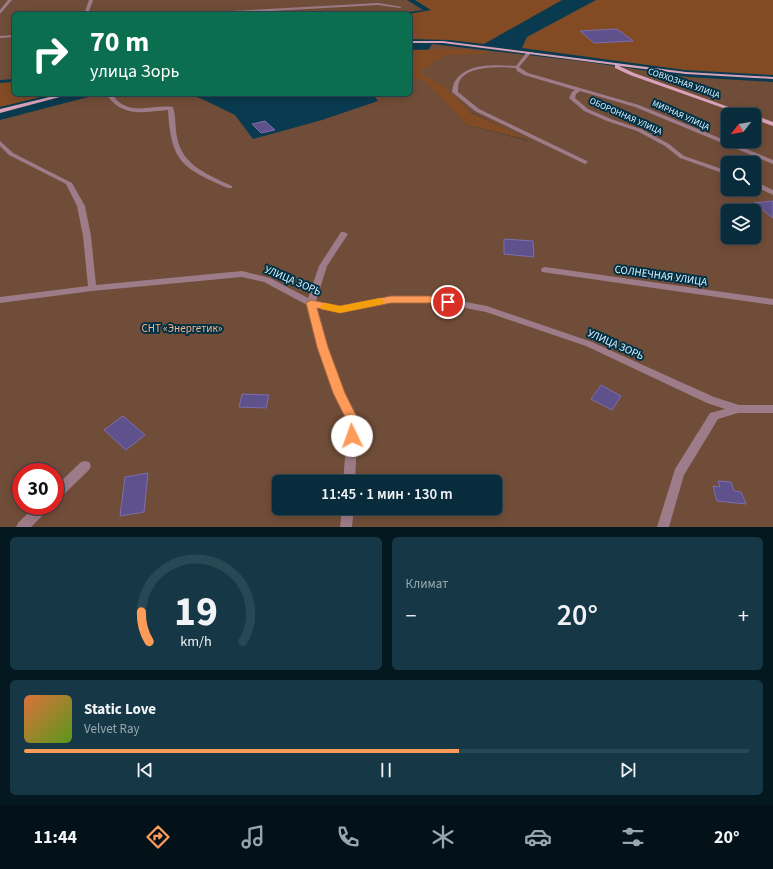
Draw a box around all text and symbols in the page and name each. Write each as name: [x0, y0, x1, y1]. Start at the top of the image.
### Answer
text: 70 m: [90, 22, 149, 62]
icon: right: [24, 28, 76, 80]
text: улица Зорь: [90, 59, 179, 84]
street label: СОВХОЗНАЯ УЛИЦА: [646, 65, 722, 102]
street label: ОБОРОННАЯ УЛИЦА: [587, 95, 664, 138]
street label: МИРНАЯ УЛИЦА: [650, 97, 712, 134]
north arrow: [721, 108, 761, 148]
map controls: [721, 108, 761, 244]
button: search: [721, 156, 761, 196]
button: layers: [721, 204, 761, 244]
street label: УЛИЦА ЗОРЬ: [262, 262, 324, 299]
street label: СОЛНЕЧНАЯ УЛИЦА: [614, 262, 708, 289]
pin: [431, 285, 465, 319]
icon: arrive: [437, 291, 459, 313]
park label: СНТ «Энергетик»: [142, 321, 223, 336]
street label: УЛИЦА ЗОРЬ: [585, 325, 646, 364]
position arrow: [331, 415, 373, 457]
speed limit sign: 30: [12, 463, 64, 515]
text: 11:45 · 1 мин · 130 m: [321, 484, 453, 505]
text: Климат: [406, 575, 448, 593]
text: 19: [174, 581, 218, 641]
text: 20°: [557, 594, 598, 637]
text: −: [406, 600, 416, 632]
text: +: [738, 600, 749, 632]
text: km/h: [180, 630, 212, 651]
text: Static Love: [84, 699, 156, 720]
text: Velvet Ray: [84, 720, 140, 738]
icon: previous: [134, 759, 156, 781]
icon: pause: [375, 759, 397, 781]
icon: next: [617, 759, 639, 781]
icon: directions: [144, 823, 172, 851]
icon: music: [239, 823, 267, 851]
icon: phone: [334, 823, 362, 851]
icon: climate: [429, 823, 457, 851]
icon: car: [524, 823, 552, 851]
icon: filters: [619, 823, 647, 851]
text: 11:44: [34, 825, 77, 850]
text: 20°: [714, 825, 740, 850]

